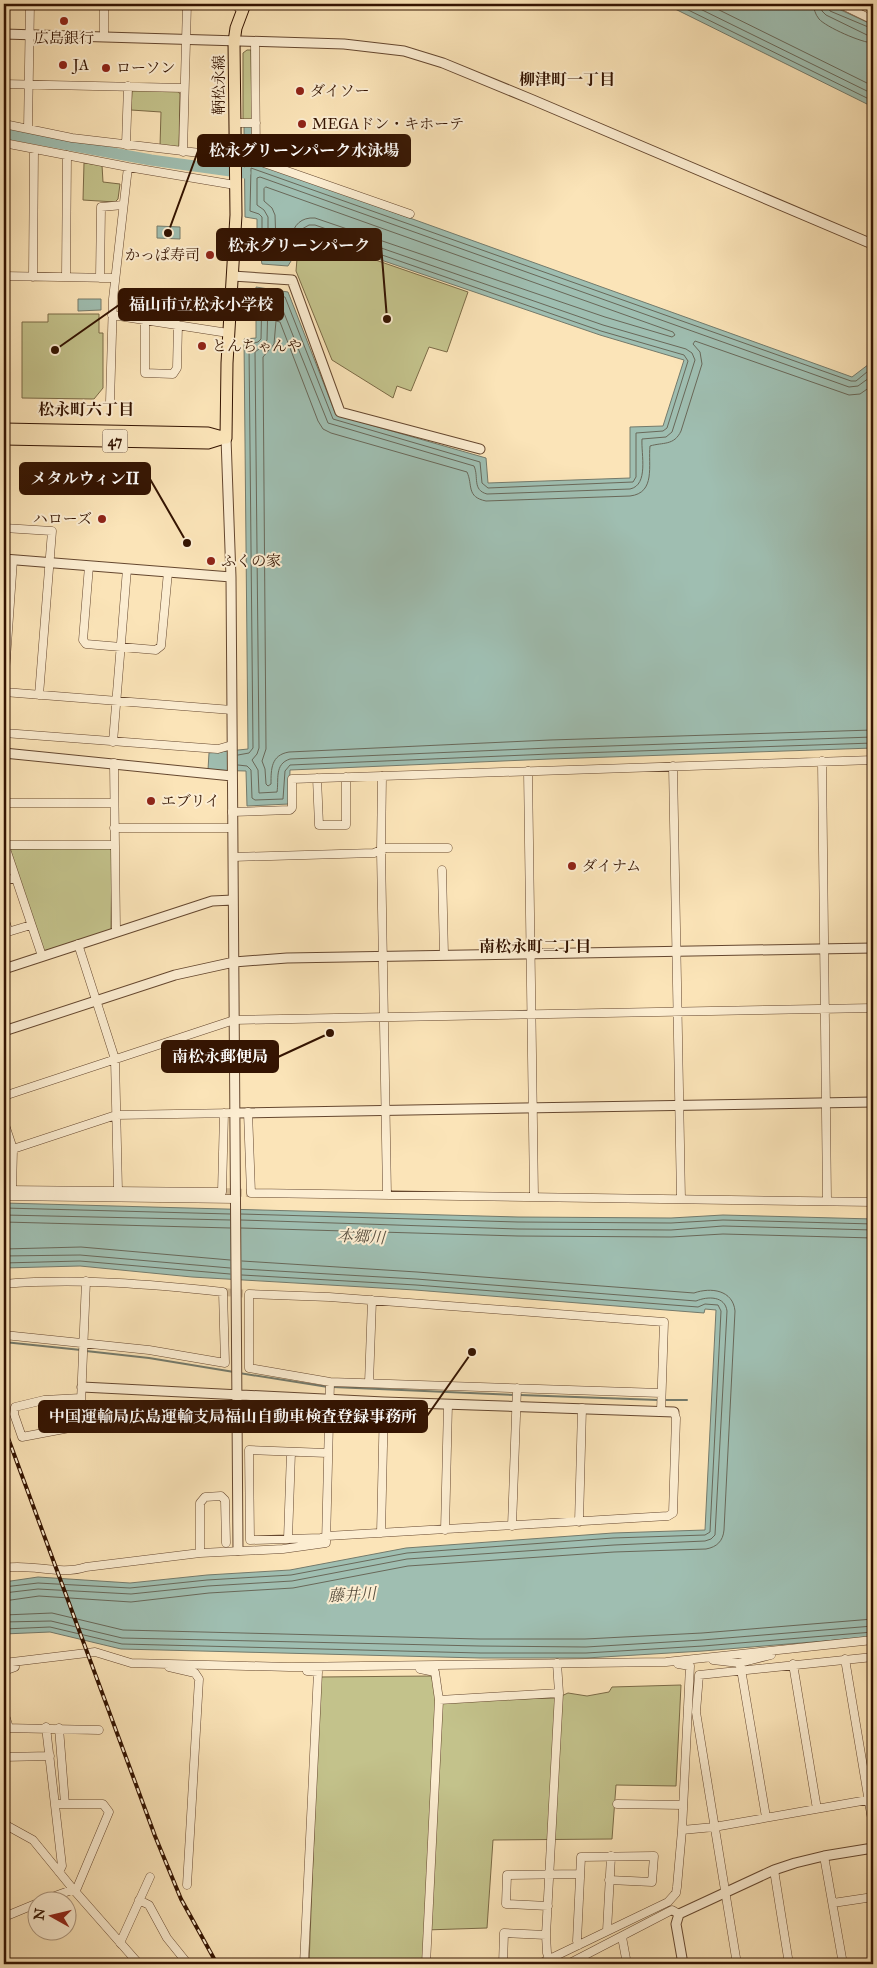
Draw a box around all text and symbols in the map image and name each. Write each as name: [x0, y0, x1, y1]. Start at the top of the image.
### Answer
marker: 広島銀行: [58, 15, 70, 27]
place label: 広島銀行: [34, 29, 94, 47]
street label: 鞆松永線: [210, 55, 228, 115]
place label: JA: [71, 56, 89, 75]
marker: JA: [57, 59, 69, 71]
place label: ローソン: [116, 59, 175, 77]
marker: ローソン: [100, 62, 112, 74]
district label: 柳津町一丁目: [519, 70, 615, 89]
place label: ダイソー: [310, 82, 370, 100]
marker: ダイソー: [294, 85, 306, 97]
place label: MEGAドン・キホーテ: [312, 115, 464, 133]
marker: MEGAドン・キホーテ: [296, 118, 308, 130]
callout: 松永グリーンパーク水泳場: [198, 135, 410, 166]
text: 松永グリーンパーク水泳場: [209, 141, 399, 160]
callout: 松永グリーンパーク: [217, 229, 381, 260]
text: 松永グリーンパーク: [228, 236, 370, 255]
place label: かっぱ寿司: [125, 246, 200, 264]
marker: かっぱ寿司: [204, 249, 216, 261]
callout: 福山市立松永小学校: [119, 289, 283, 320]
text: 福山市立松永小学校: [128, 295, 274, 314]
place label: とんちゃんや: [212, 337, 302, 355]
marker: とんちゃんや: [196, 340, 208, 352]
district label: 松永町六丁目: [38, 400, 134, 419]
road number: 47: [102, 430, 128, 452]
callout: メタルウィンII: [20, 463, 150, 494]
text: メタルウィンII: [31, 469, 140, 488]
place label: ハローズ: [33, 510, 92, 528]
marker: ハローズ: [96, 513, 108, 525]
place label: ふくの家: [221, 552, 281, 570]
marker: ふくの家: [205, 555, 217, 567]
place label: エブリイ: [161, 792, 220, 810]
marker: エブリイ: [145, 795, 157, 807]
place label: ダイナム: [582, 857, 641, 875]
marker: ダイナム: [566, 860, 578, 872]
district label: 南松永町二丁目: [479, 937, 591, 956]
callout: 南松永郵便局: [162, 1041, 278, 1072]
text: 南松永郵便局: [172, 1047, 268, 1066]
water label: 本郷川: [337, 1226, 387, 1247]
callout: 中国運輸局広島運輸支局福山自動車検査登録事務所: [39, 1401, 427, 1432]
text: 中国運輸局広島運輸支局福山自動車検査登録事務所: [49, 1407, 417, 1426]
water label: 藤井川: [328, 1584, 378, 1605]
north arrow: [28, 1890, 78, 1940]
text: N: [30, 1907, 49, 1921]

